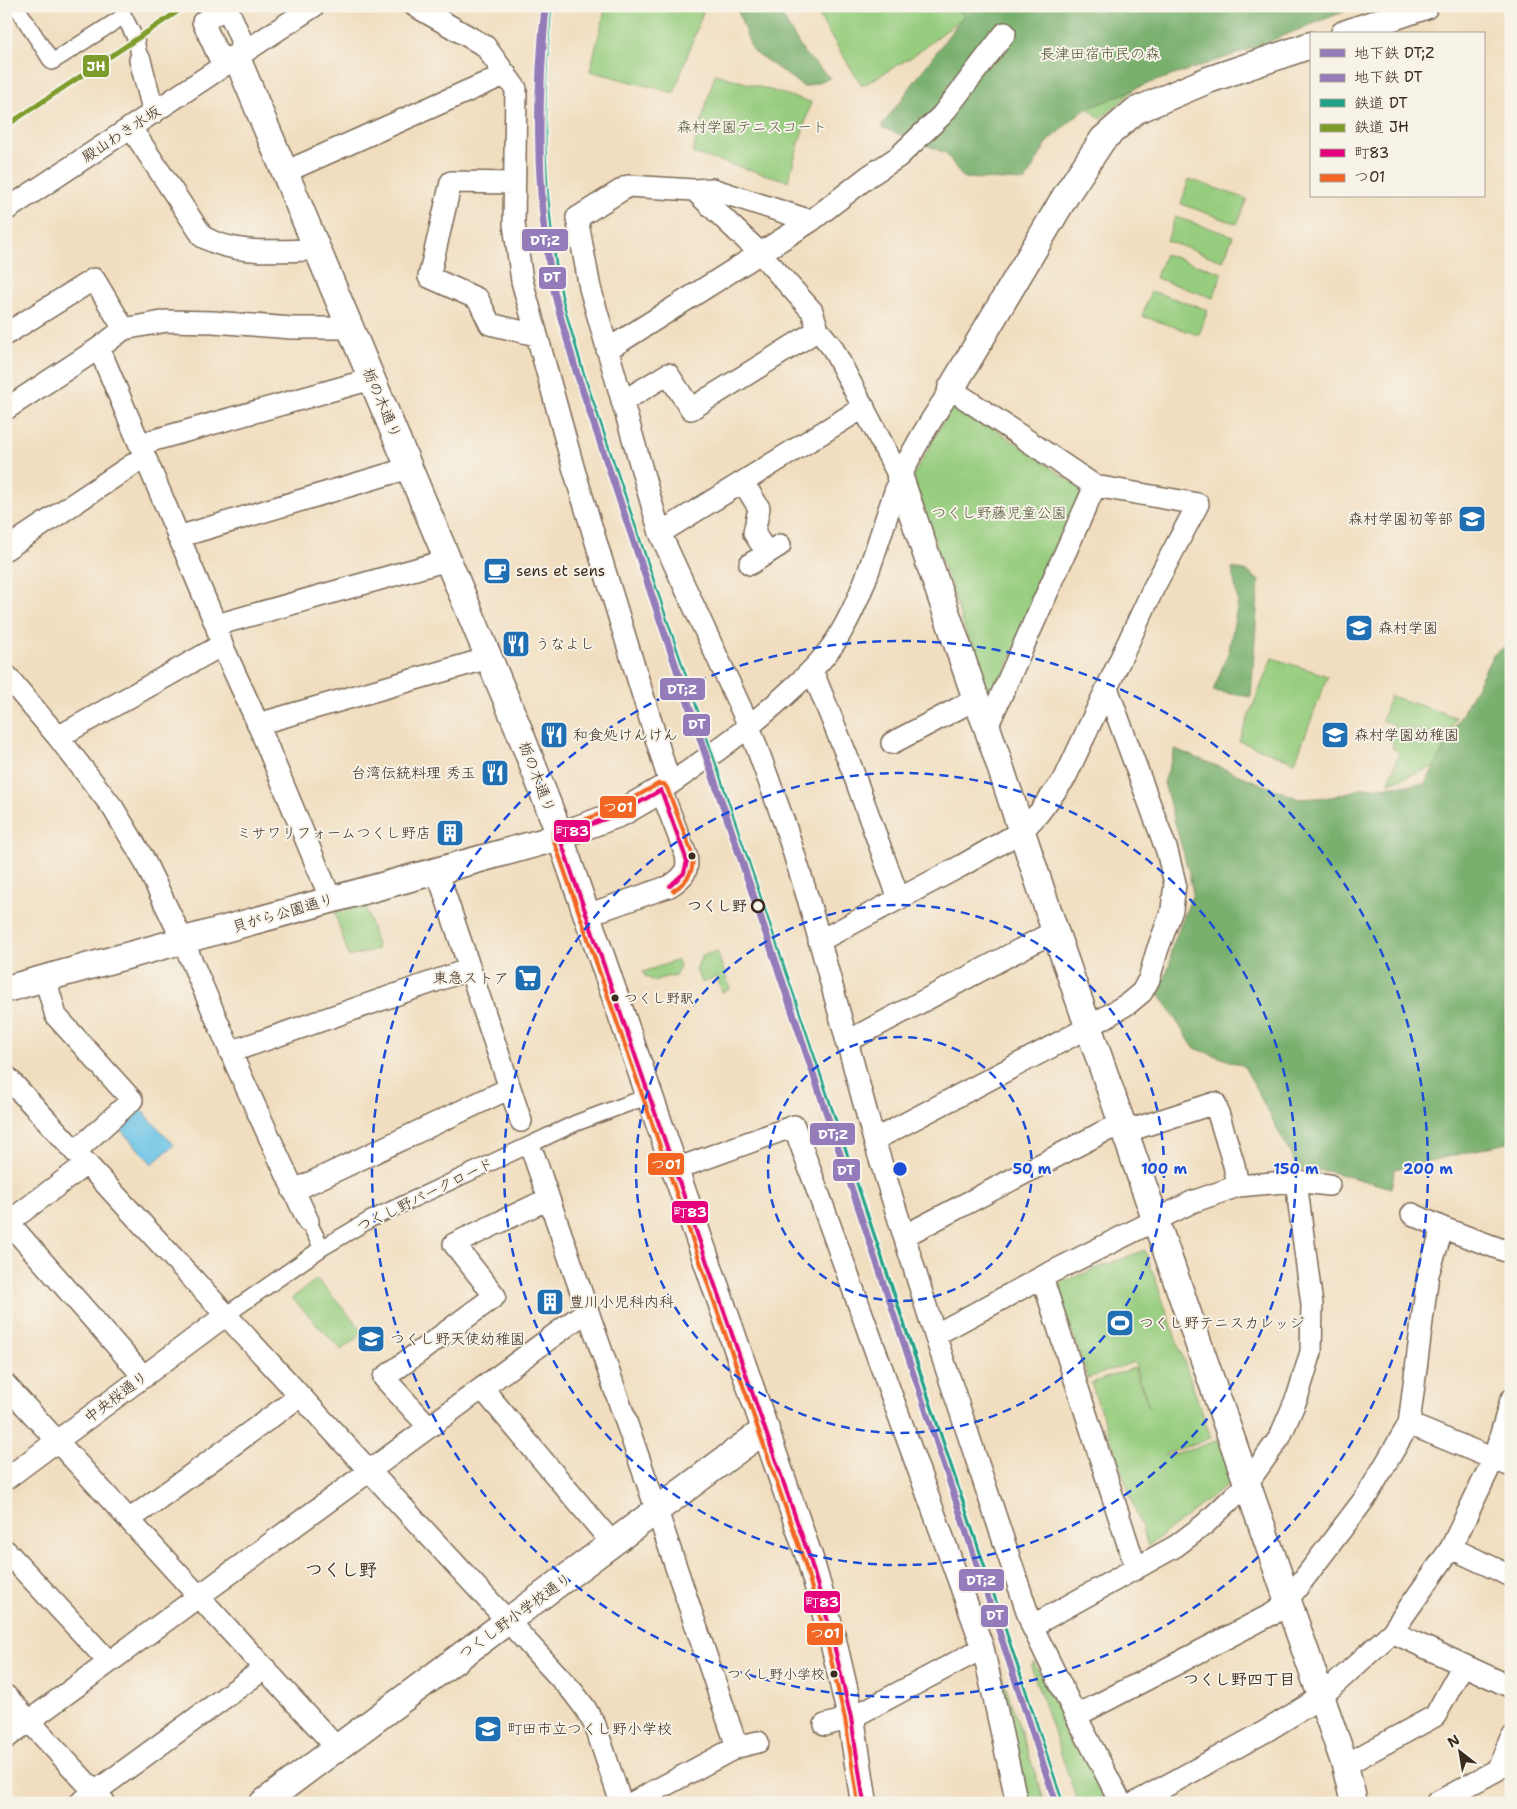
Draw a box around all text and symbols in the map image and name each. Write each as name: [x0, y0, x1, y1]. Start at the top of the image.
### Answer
legend: [1310, 32, 1484, 198]
text: 地下鉄 DT;Z: [1354, 43, 1434, 63]
park label: 長津田宿市民の森: [1040, 44, 1160, 64]
line badge: JH: [82, 54, 110, 78]
text: JH: [87, 57, 105, 75]
text: 地下鉄 DT: [1354, 67, 1423, 87]
text: 鉄道 DT: [1354, 93, 1408, 113]
street label: 殿山わき水坂: [78, 101, 164, 167]
park label: 森村学園テニスコート: [677, 117, 827, 137]
text: 鉄道 JH: [1354, 117, 1409, 137]
text: 町83: [1354, 143, 1389, 163]
text: つ01: [1354, 167, 1385, 187]
line badge: DT;Z: [521, 228, 569, 252]
text: DT;Z: [530, 231, 560, 249]
line badge: DT: [538, 266, 567, 290]
text: DT: [543, 268, 561, 286]
street label: 栃の木通り: [358, 365, 406, 441]
park label: つくし野藤児童公園: [931, 503, 1067, 523]
school or university icon: 森村学園初等部: [1457, 504, 1487, 534]
place label: 森村学園初等部: [1348, 509, 1453, 529]
cafe icon: sens et sens: [482, 556, 512, 586]
place label: sens et sens: [516, 561, 605, 581]
school or university icon: 森村学園: [1344, 613, 1374, 643]
place label: 森村学園: [1378, 618, 1438, 638]
restaurant icon: うなよし: [501, 629, 531, 659]
place label: うなよし: [535, 634, 595, 654]
line badge: DT;Z: [659, 677, 706, 701]
text: DT;Z: [667, 680, 697, 698]
line badge: DT: [682, 713, 711, 737]
text: DT: [688, 715, 706, 733]
restaurant icon: 和食処けんけん: [539, 720, 569, 750]
school or university icon: 森村学園幼稚園: [1320, 720, 1350, 750]
place label: 和食処けんけん: [573, 725, 678, 745]
place label: 森村学園幼稚園: [1354, 725, 1459, 745]
street label: 栃の木通り: [514, 738, 560, 816]
restaurant icon: 台湾伝統料理 秀玉: [480, 758, 510, 788]
place label: 台湾伝統料理 秀玉: [351, 763, 476, 783]
line badge: つ01: [599, 795, 637, 819]
text: つ01: [603, 798, 633, 816]
building icon: ミサワリフォームつくし野店: [435, 818, 465, 848]
line badge: 町83: [553, 819, 591, 843]
text: 町83: [555, 822, 589, 840]
place label: ミサワリフォームつくし野店: [237, 823, 431, 843]
unlabelled marker: [687, 851, 697, 861]
street label: 貝がら公園通り: [230, 889, 336, 937]
place label: つくし野: [687, 896, 747, 916]
marker: つくし野: [751, 899, 765, 913]
supermarket icon: 東急ストア: [513, 963, 543, 993]
place label: 東急ストア: [433, 968, 509, 988]
place label: つくし野駅: [624, 989, 694, 1007]
marker: つくし野駅: [610, 993, 620, 1003]
line badge: DT;Z: [809, 1122, 856, 1146]
text: DT;Z: [818, 1125, 848, 1143]
line badge: つ01: [647, 1152, 685, 1176]
street label: つくし野パークロード: [353, 1153, 497, 1237]
text: つ01: [651, 1155, 681, 1173]
line badge: DT: [832, 1158, 861, 1182]
text: 50 m: [1013, 1159, 1052, 1179]
text: 100 m: [1141, 1159, 1187, 1179]
text: 150 m: [1273, 1159, 1319, 1179]
text: 200 m: [1403, 1159, 1453, 1179]
centre of rings: [891, 1160, 909, 1178]
text: DT: [837, 1161, 855, 1179]
line badge: 町83: [671, 1200, 709, 1224]
text: 町83: [673, 1203, 707, 1221]
building icon: 豊川小児科内科: [535, 1287, 565, 1317]
place label: 豊川小児科内科: [569, 1292, 674, 1312]
sports icon: つくし野テニスカレッジ: [1105, 1308, 1135, 1338]
place label: つくし野テニスカレッジ: [1139, 1313, 1304, 1333]
school or university icon: つくし野天使幼稚園: [356, 1324, 386, 1354]
place label: つくし野天使幼稚園: [390, 1329, 525, 1349]
street label: 中央桜通り: [80, 1366, 152, 1428]
district label: つくし野: [305, 1558, 377, 1582]
street label: つくし野小学校通り: [455, 1568, 575, 1664]
line badge: DT;Z: [958, 1568, 1005, 1592]
text: DT;Z: [966, 1571, 996, 1589]
line badge: 町83: [803, 1590, 841, 1614]
text: 町83: [805, 1593, 839, 1611]
line badge: DT: [980, 1604, 1009, 1628]
text: DT: [986, 1606, 1004, 1624]
line badge: つ01: [806, 1622, 844, 1646]
text: つ01: [810, 1624, 840, 1642]
place label: つくし野小学校: [727, 1665, 825, 1683]
marker: つくし野小学校: [829, 1669, 839, 1679]
district label: つくし野四丁目: [1183, 1669, 1295, 1690]
school or university icon: 町田市立つくし野小学校: [473, 1714, 503, 1744]
place label: 町田市立つくし野小学校: [507, 1719, 672, 1739]
north arrow: [1434, 1726, 1484, 1776]
text: N: [1444, 1730, 1463, 1751]

